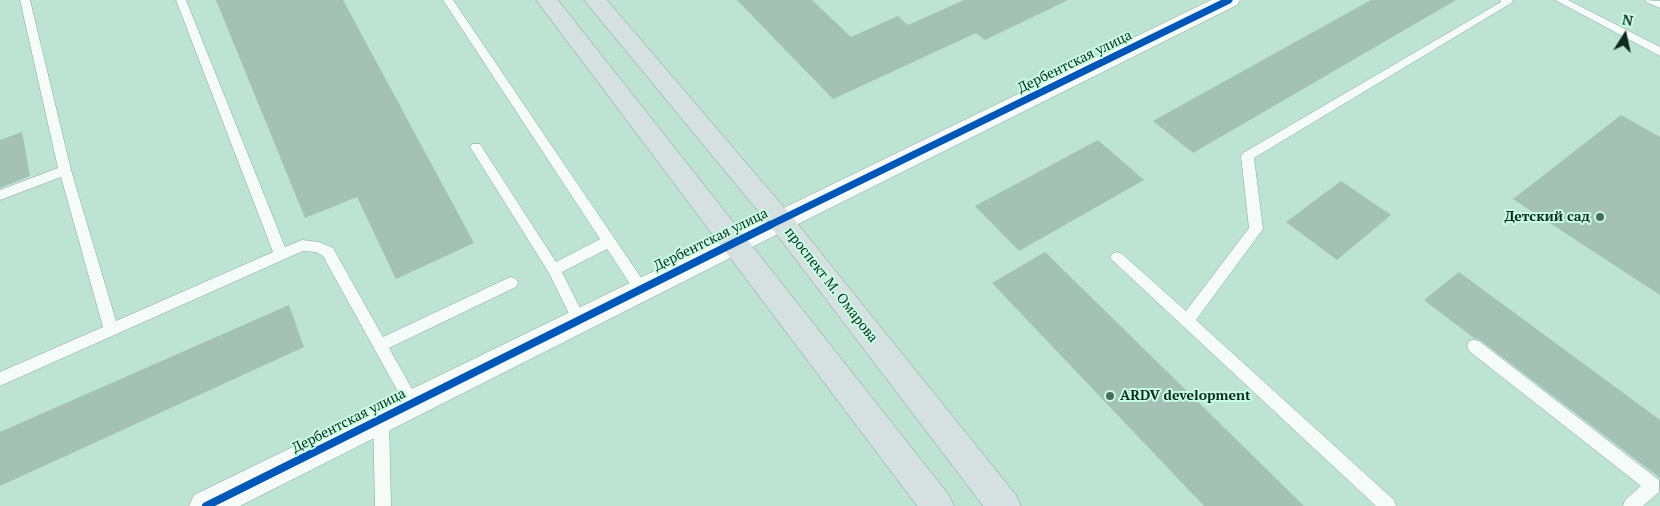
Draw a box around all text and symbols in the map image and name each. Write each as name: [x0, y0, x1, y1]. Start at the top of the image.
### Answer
text: N: [1621, 9, 1635, 30]
north arrow: [1600, 10, 1650, 60]
street label: Дербентская улица: [1015, 27, 1135, 97]
street label: Дербентская улица: [651, 205, 771, 275]
place label: Детский сад: [1504, 209, 1590, 225]
marker: Детский сад: [1594, 211, 1606, 223]
street label: проспект М. Омарова: [781, 224, 881, 346]
street label: Дербентская улица: [289, 385, 409, 457]
place label: ARDV development: [1120, 388, 1251, 404]
marker: ARDV development: [1104, 390, 1116, 402]

